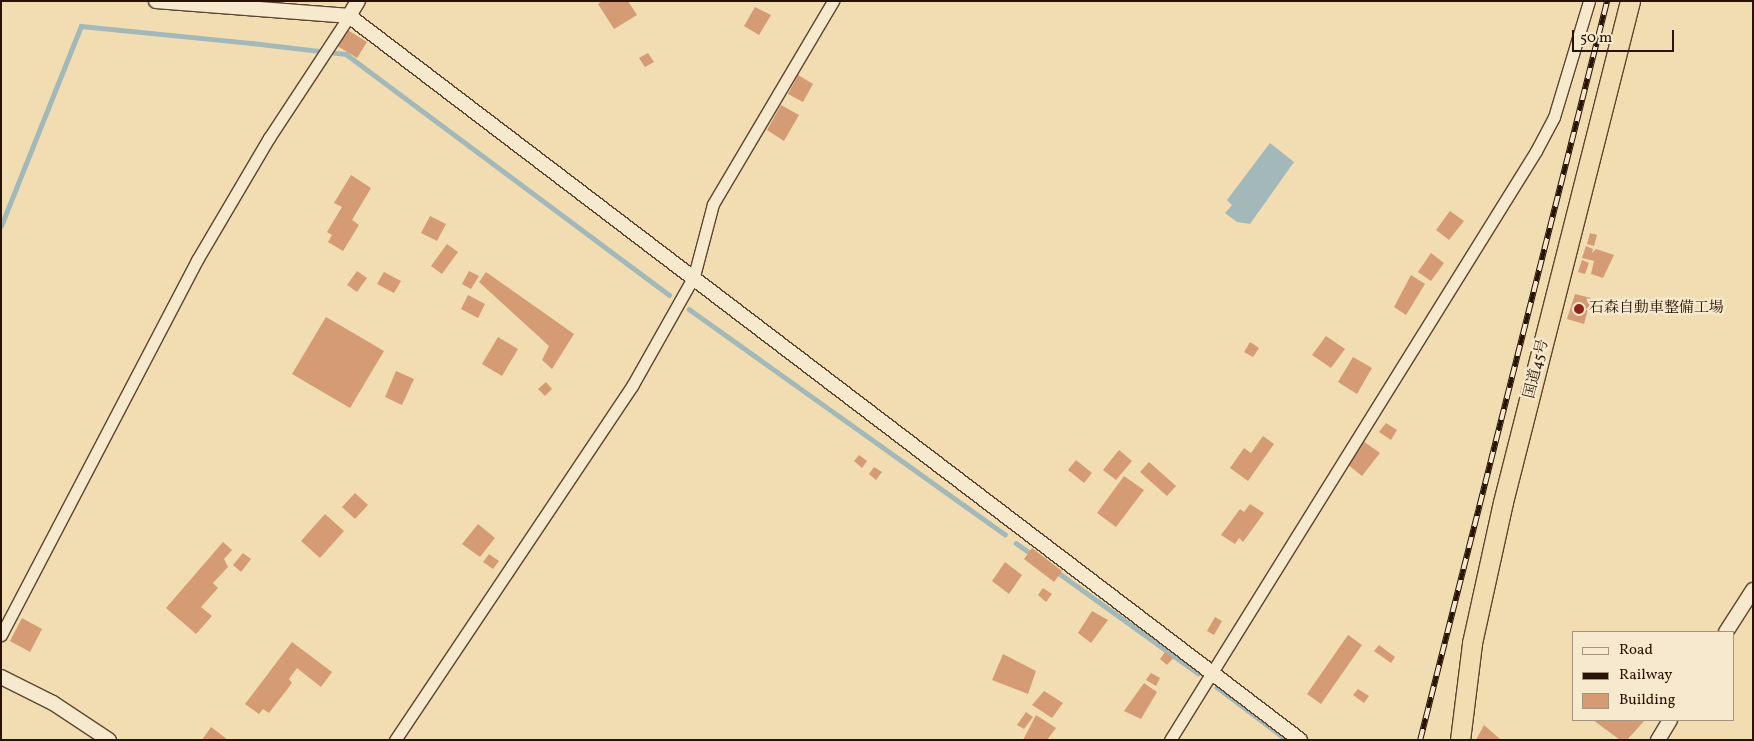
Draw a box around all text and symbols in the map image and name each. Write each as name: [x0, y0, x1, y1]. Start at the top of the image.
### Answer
scale bar: [1574, 20, 1676, 52]
text: 50 m: [1580, 28, 1612, 49]
place label: 石森自動車整備工場: [1589, 300, 1724, 318]
marker: 石森自動車整備工場: [1573, 303, 1585, 315]
street label: 国道45号: [1521, 337, 1553, 401]
legend: [1572, 631, 1734, 721]
text: Road: [1619, 640, 1653, 661]
text: Railway: [1619, 665, 1672, 686]
text: Building: [1619, 690, 1675, 711]

